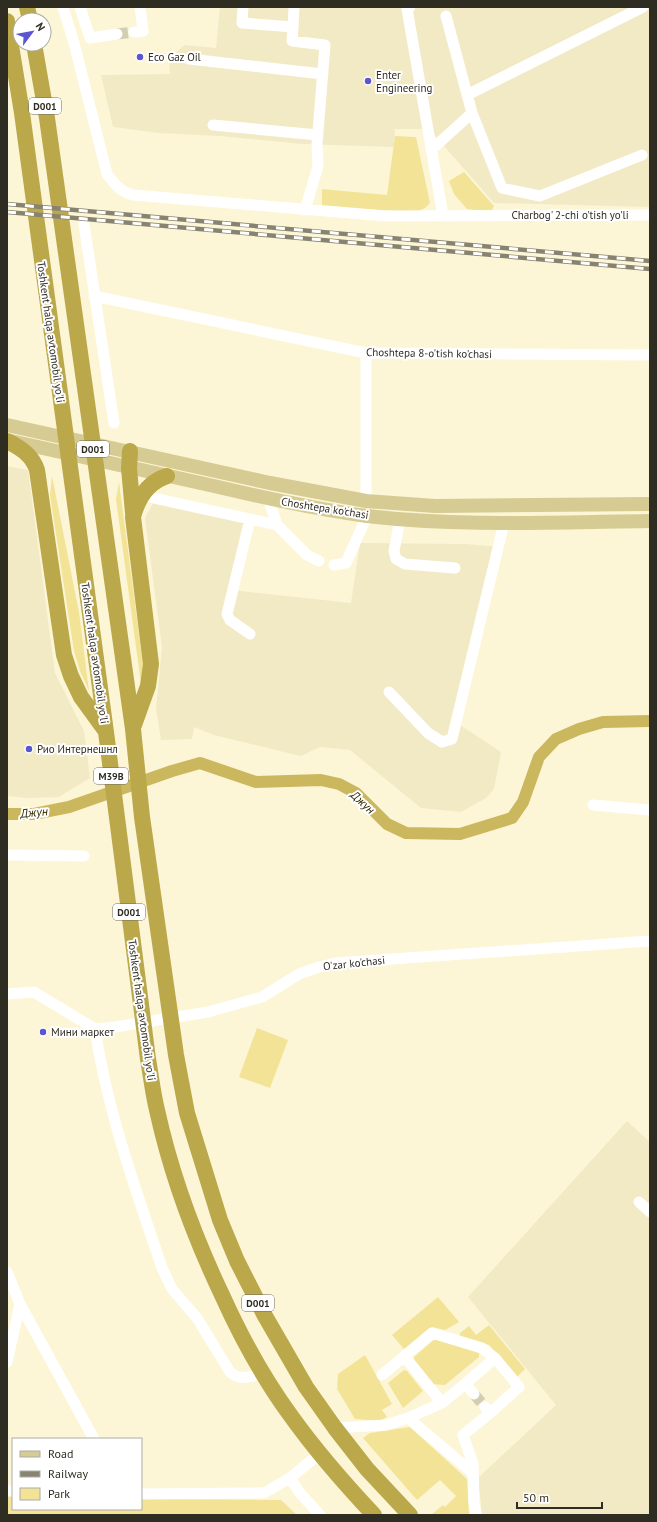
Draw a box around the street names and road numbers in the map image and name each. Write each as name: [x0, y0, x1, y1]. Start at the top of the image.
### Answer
road number: D001: [29, 98, 61, 114]
street label: Charbog' 2-chi o'tish yo'li: [511, 208, 629, 222]
street label: Toshkent halqa avtomobil yo'li: [34, 260, 68, 404]
street label: Choshtepa 8-o'tish ko'chasi: [366, 345, 492, 361]
road number: D001: [77, 441, 109, 457]
street label: Choshtepa ko'chasi: [280, 494, 370, 522]
street label: Toshkent halqa avtomobil yo'li: [78, 581, 112, 725]
road number: M39B: [94, 768, 128, 784]
road number: D001: [113, 904, 145, 920]
street label: Toshkent halqa avtomobil yo'li: [125, 938, 159, 1082]
street label: O'zar ko'chasi: [322, 953, 386, 973]
road number: D001: [242, 1295, 274, 1311]

